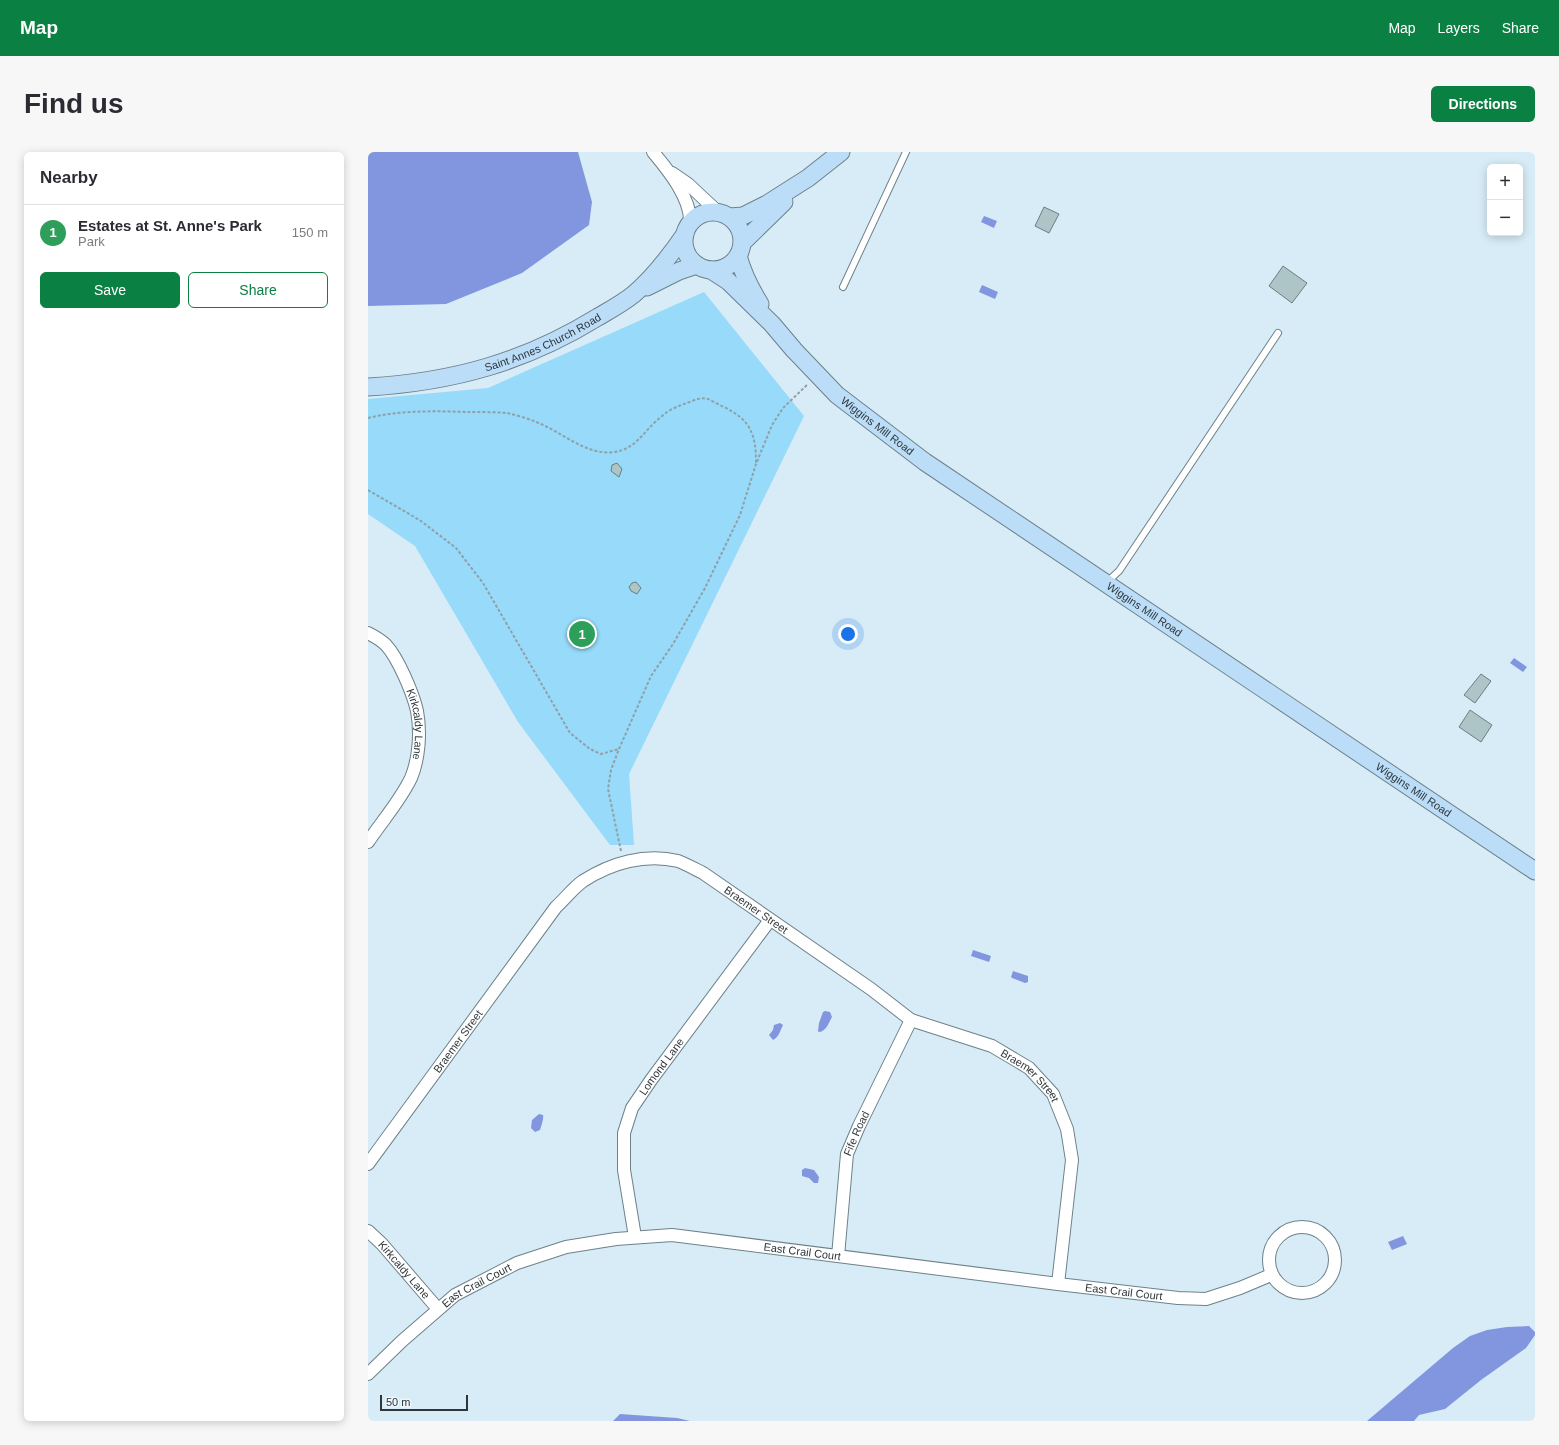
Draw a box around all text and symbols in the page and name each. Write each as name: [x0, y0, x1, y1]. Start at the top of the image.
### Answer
text: Map: [20, 17, 58, 38]
text: Map: [1388, 20, 1416, 36]
text: Layers: [1438, 20, 1480, 36]
text: Share: [1502, 20, 1539, 36]
button: Directions: [1431, 86, 1535, 122]
text: Find us: [24, 88, 124, 119]
map controls: [1487, 164, 1523, 236]
button: +: [1487, 164, 1523, 200]
text: Nearby: [40, 168, 98, 187]
button: −: [1487, 200, 1523, 236]
text: Estates at St. Anne's Park: [78, 217, 262, 234]
text: 1: [49, 225, 57, 240]
text: 150 m: [292, 225, 328, 240]
text: Park: [78, 234, 105, 249]
button: Save: [40, 272, 180, 308]
button: Share: [188, 272, 328, 308]
street label: Saint Annes Church Road: [483, 311, 603, 374]
street label: Wiggins Mill Road: [839, 394, 916, 457]
street label: Wiggins Mill Road: [1105, 580, 1184, 639]
pin: 1: [569, 619, 595, 649]
your location: [838, 624, 858, 644]
street label: Kirkcaldy Lane: [404, 687, 425, 761]
street label: Wiggins Mill Road: [1374, 760, 1454, 819]
street label: Braemer Street: [722, 884, 790, 936]
street label: Braemer Street: [431, 1008, 485, 1075]
street label: Lomond Lane: [637, 1036, 686, 1097]
street label: Braemer Street: [999, 1047, 1061, 1103]
street label: Fife Road: [841, 1109, 871, 1158]
street label: Kirkcaldy Lane: [376, 1238, 432, 1301]
street label: East Crail Court: [763, 1241, 842, 1262]
street label: East Crail Court: [439, 1261, 513, 1310]
street label: East Crail Court: [1084, 1281, 1163, 1302]
scale bar: [380, 1393, 468, 1412]
text: 50 m: [386, 1396, 410, 1408]

